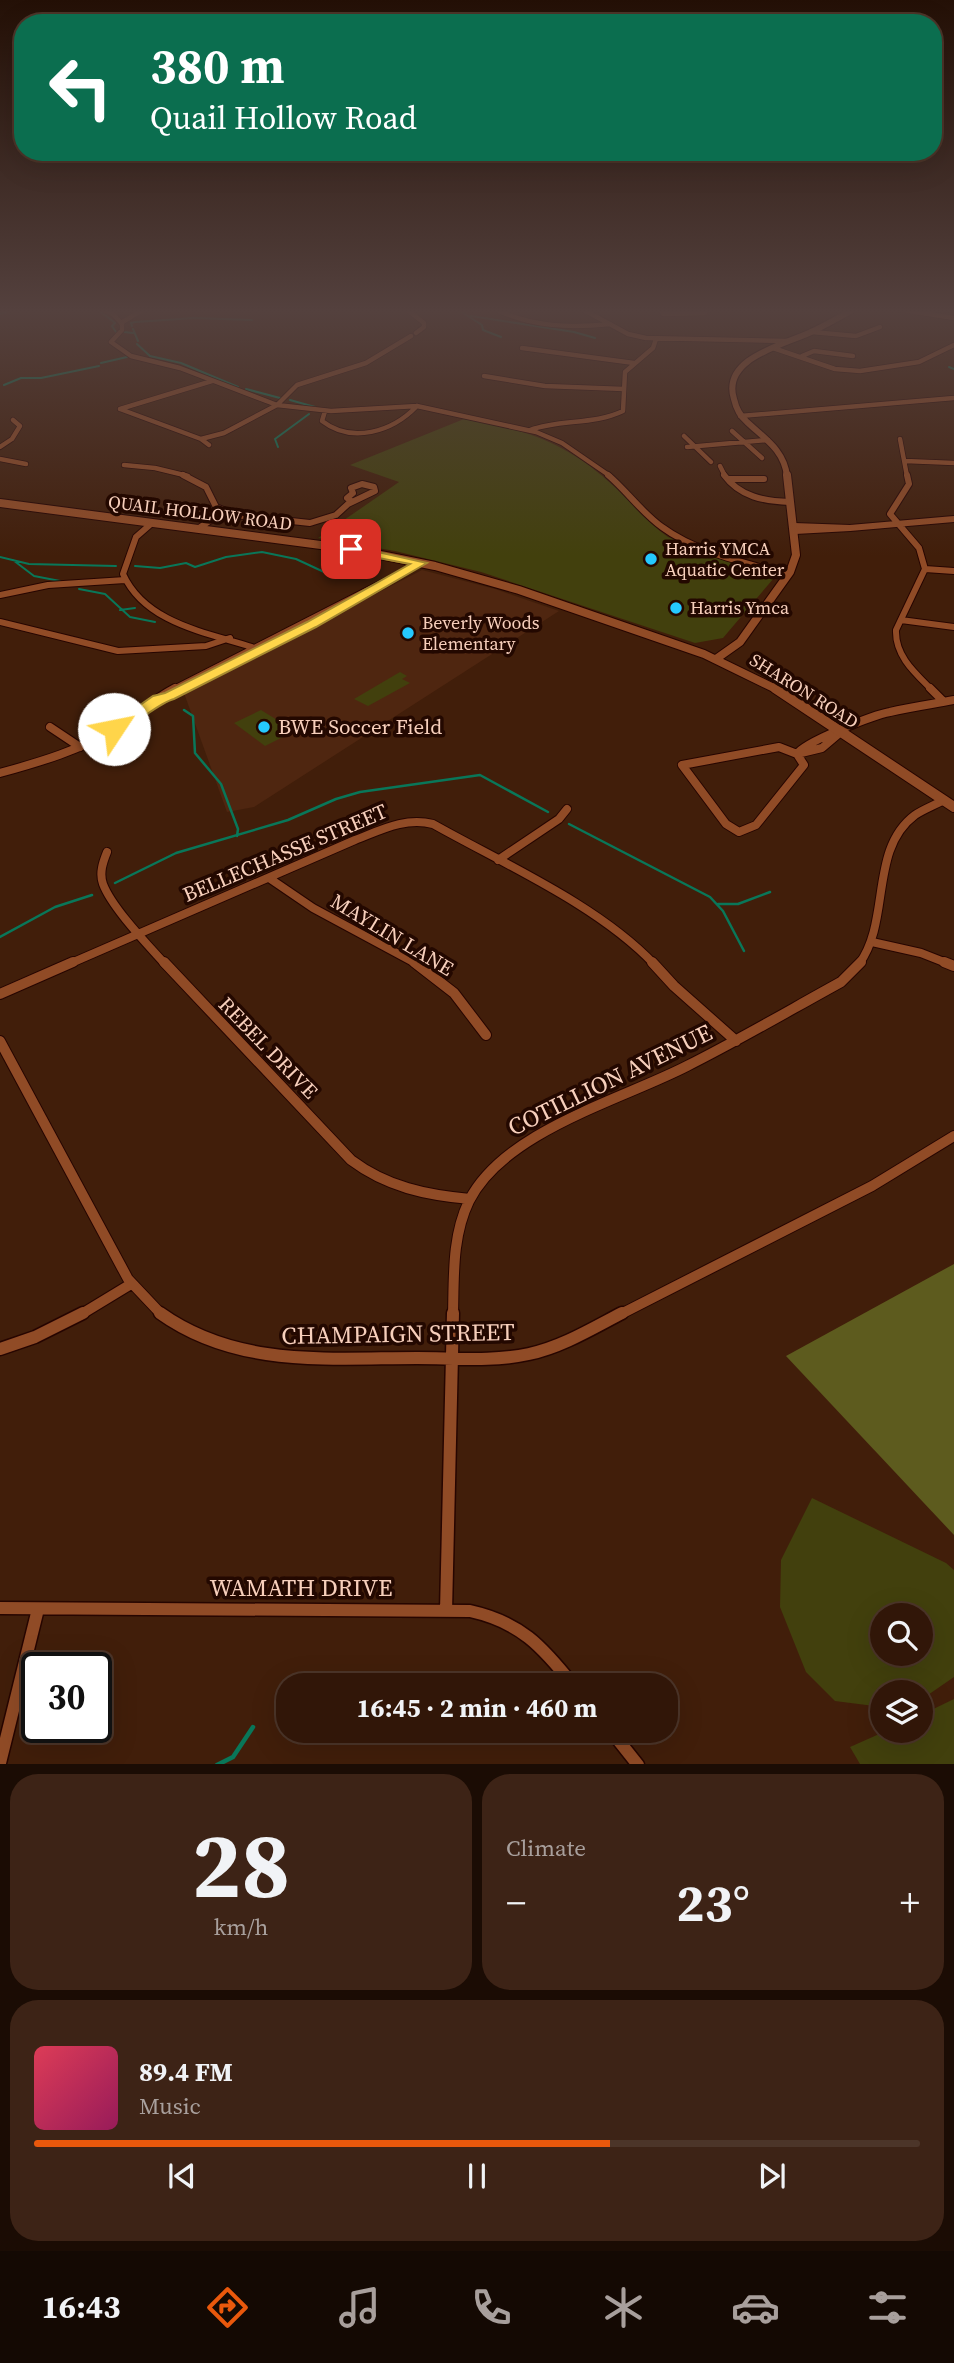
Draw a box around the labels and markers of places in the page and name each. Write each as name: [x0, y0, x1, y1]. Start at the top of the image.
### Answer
pin: [321, 519, 381, 579]
place label: Harris YMCA Aquatic Center: [665, 536, 785, 582]
marker: Harris YMCA Aquatic Center: [643, 551, 659, 567]
place label: Harris Ymca: [690, 595, 790, 620]
marker: Harris Ymca: [668, 600, 684, 616]
place label: Beverly Woods Elementary: [422, 610, 540, 656]
marker: Beverly Woods Elementary: [400, 625, 416, 641]
place label: BWE Soccer Field: [278, 712, 442, 741]
marker: BWE Soccer Field: [256, 719, 272, 735]

